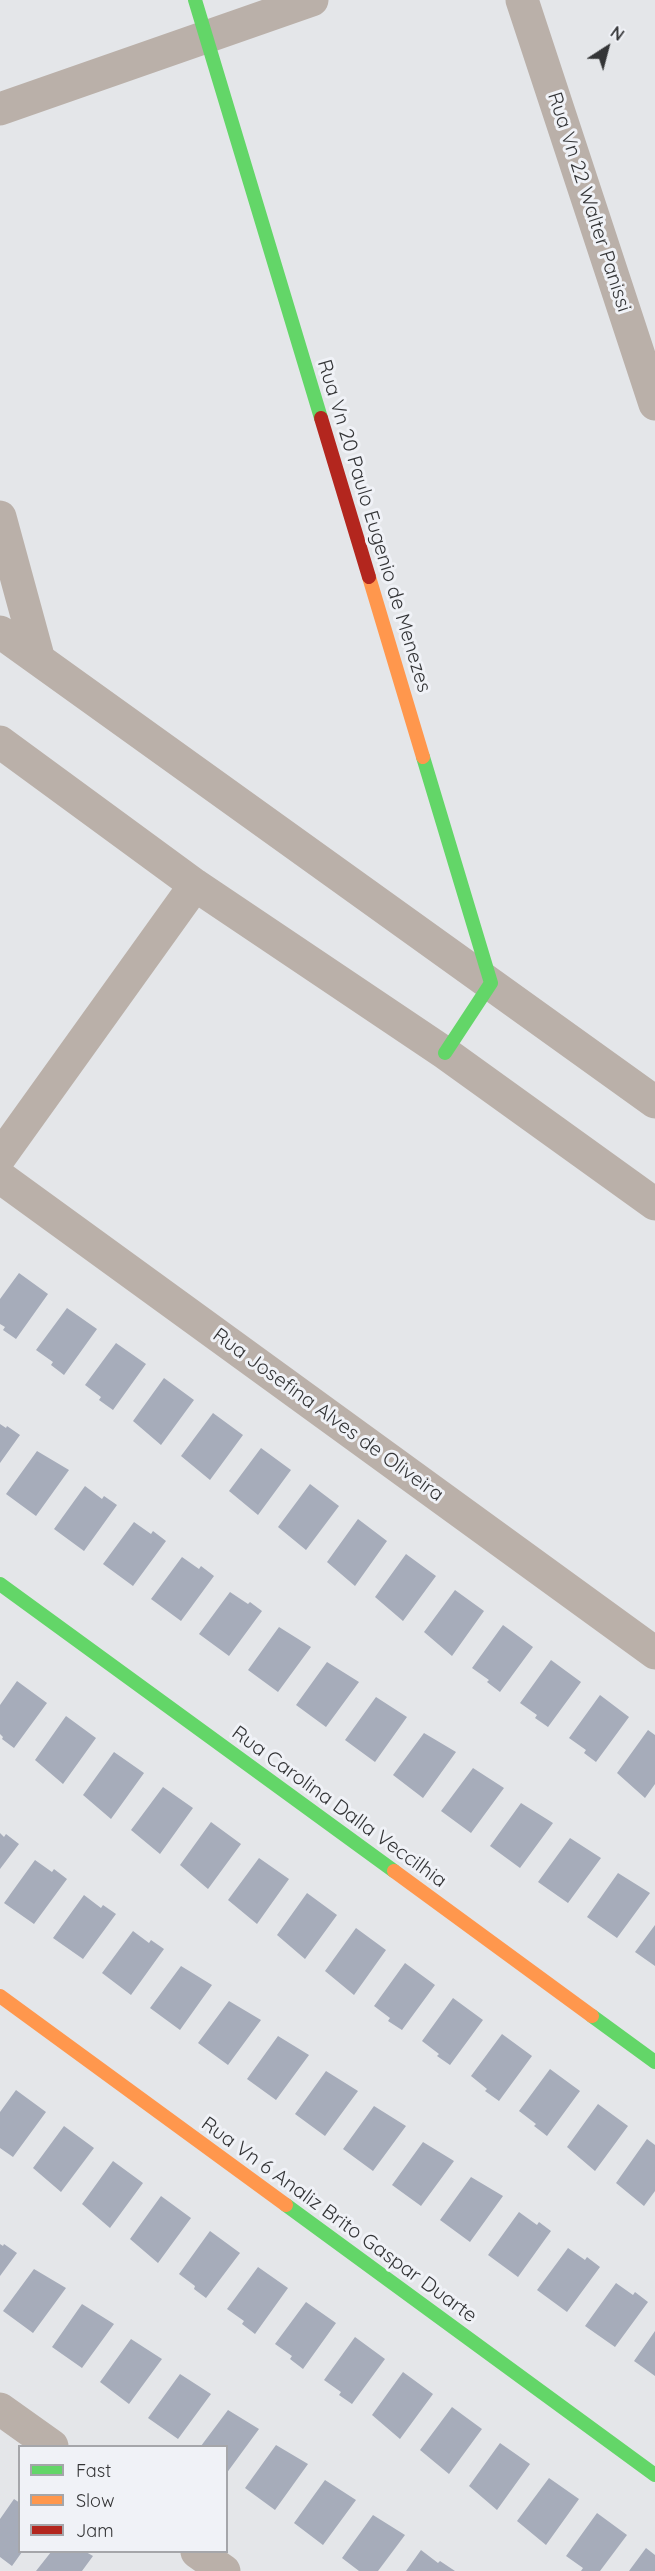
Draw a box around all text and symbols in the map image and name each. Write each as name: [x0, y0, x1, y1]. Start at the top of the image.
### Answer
north arrow: [577, 18, 637, 78]
text: N: [607, 22, 628, 45]
street label: Rua Vn 22 Walter Panissi: [542, 89, 636, 315]
street label: Rua Vn 20 Paulo Eugenio de Menezes: [312, 357, 436, 695]
street label: Rua Josefina Alves de Oliveira: [208, 1323, 448, 1507]
street label: Rua Carolina Dalla Veccilhia: [227, 1721, 451, 1893]
street label: Rua Vn 6 Analiz Brito Gaspar Duarte: [197, 2112, 481, 2328]
legend: [18, 2445, 228, 2553]
text: Fast: [76, 2459, 111, 2482]
text: Slow: [76, 2489, 114, 2512]
text: Jam: [76, 2519, 114, 2542]

